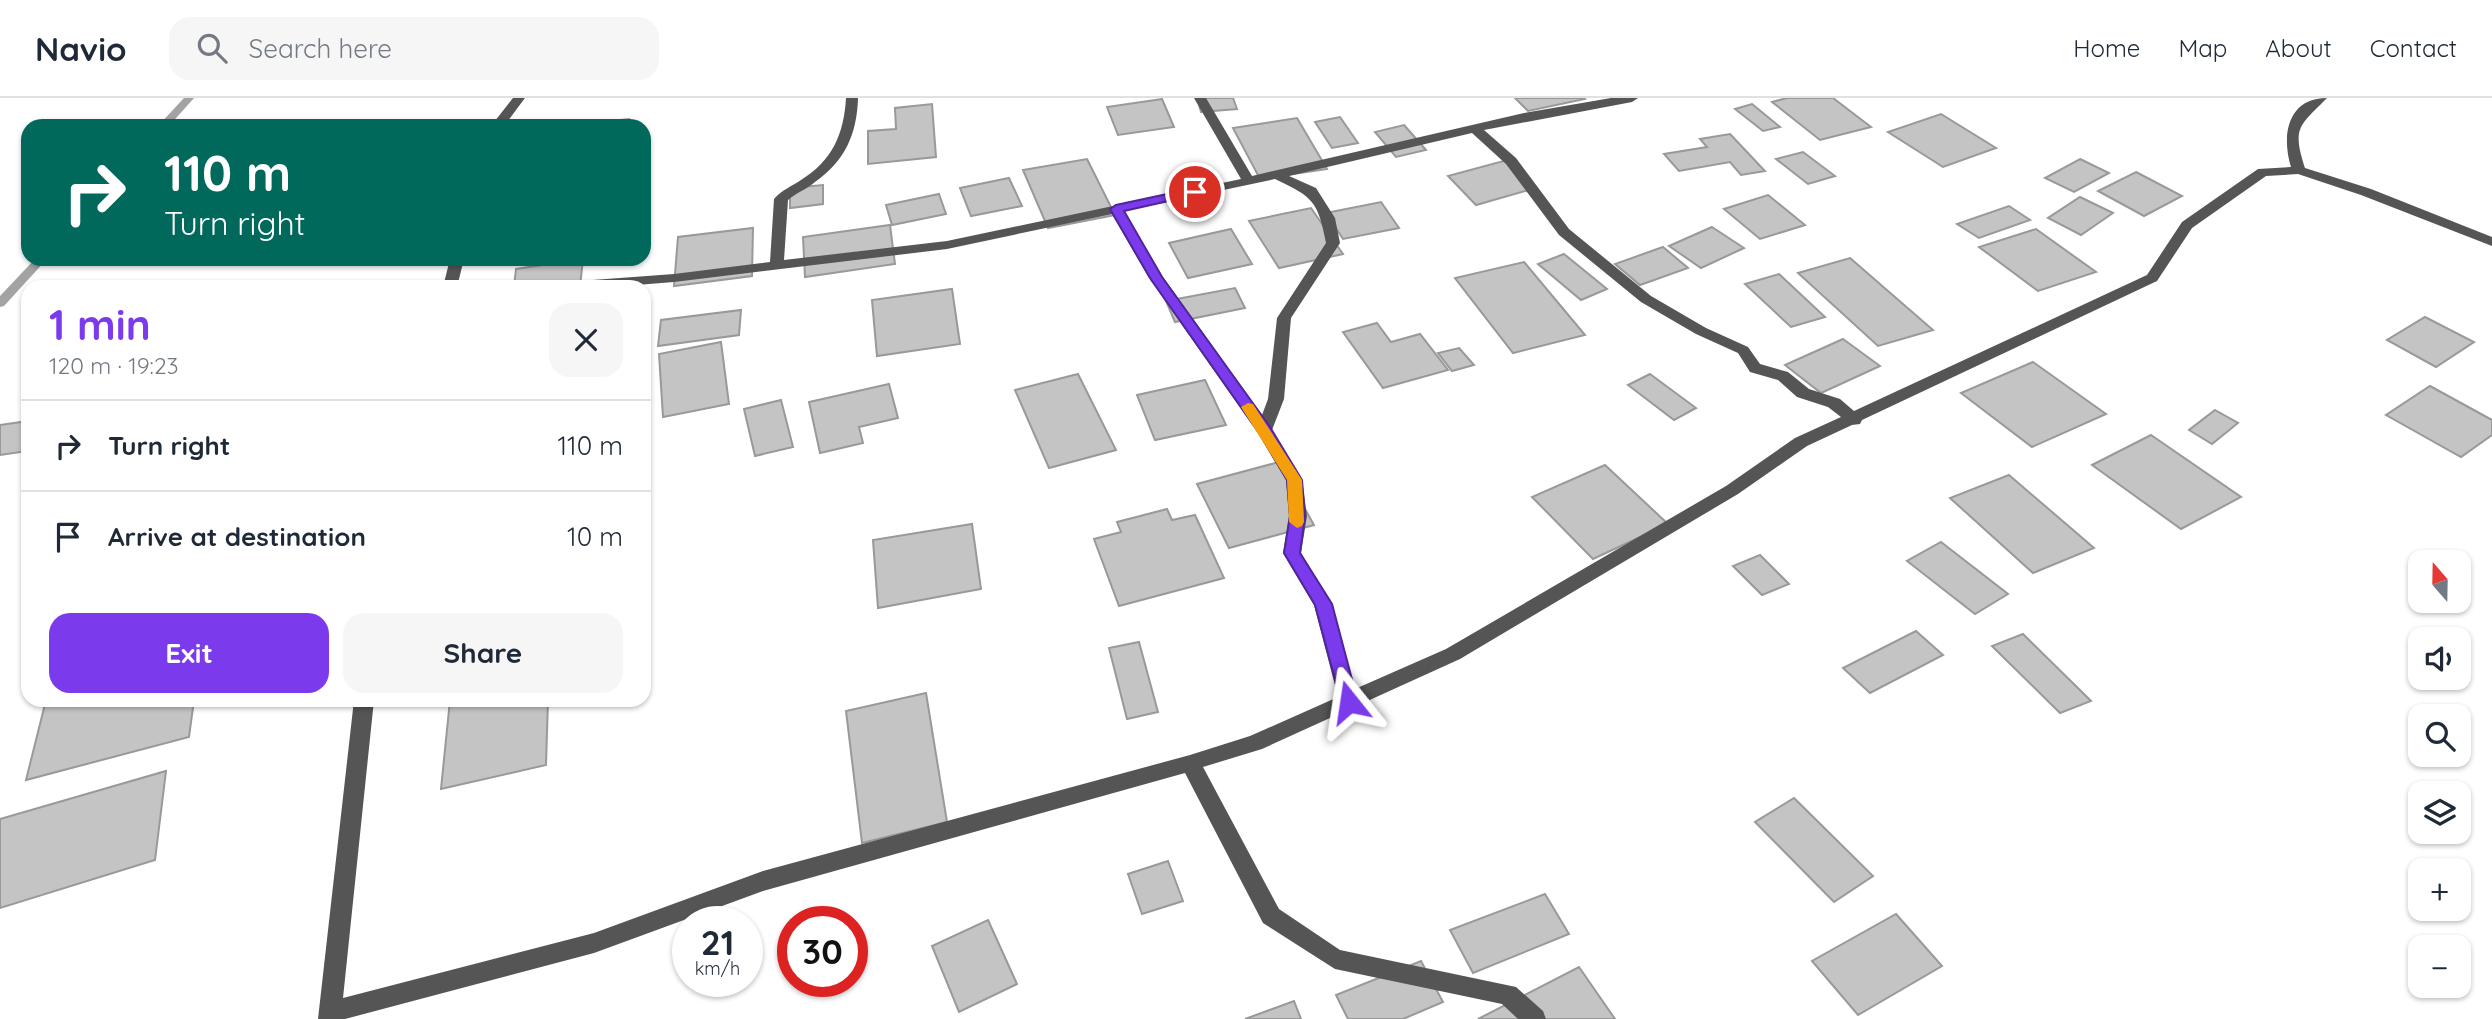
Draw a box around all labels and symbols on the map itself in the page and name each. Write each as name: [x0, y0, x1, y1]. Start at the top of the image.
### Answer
pin: [1165, 162, 1225, 222]
north arrow: [2408, 550, 2471, 612]
position arrow: [1312, 665, 1386, 739]
speed limit sign: 30: [777, 906, 868, 997]

